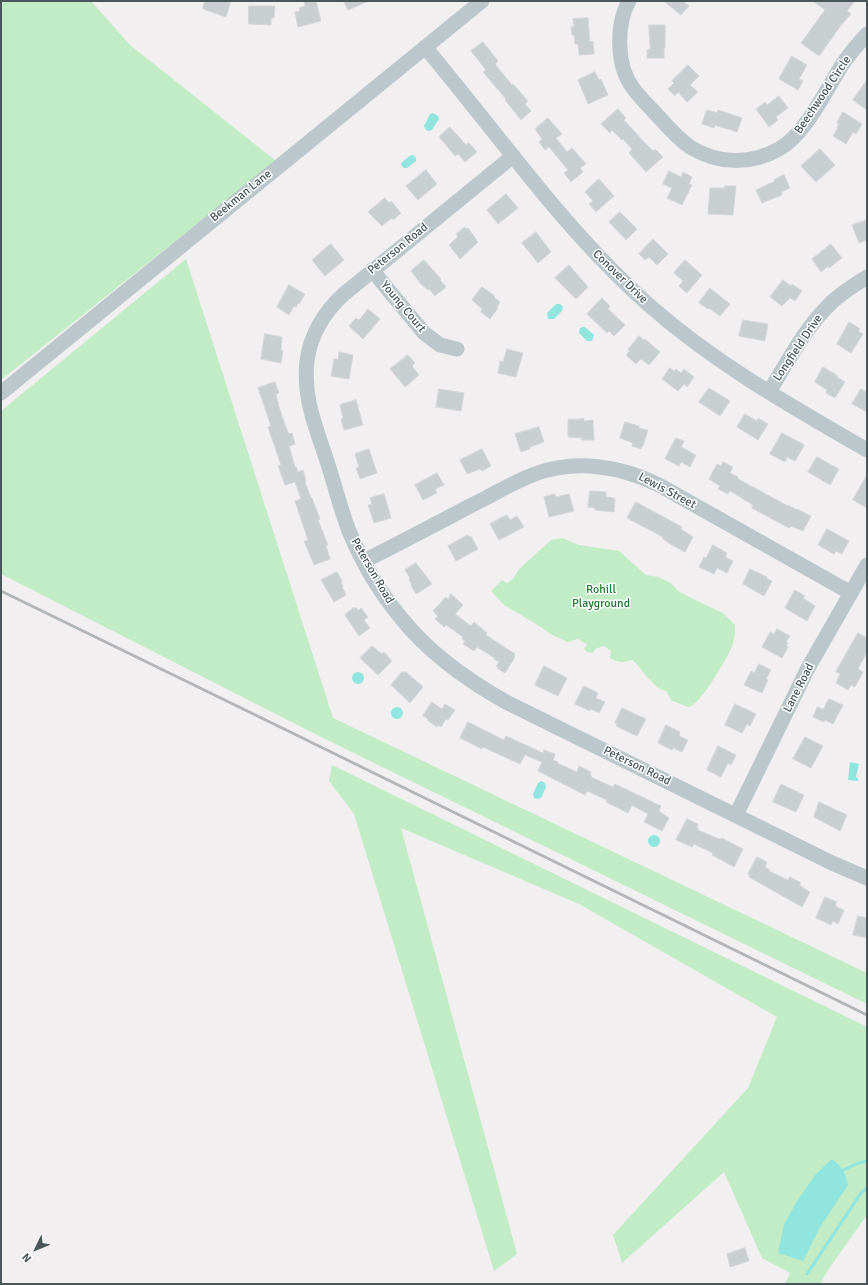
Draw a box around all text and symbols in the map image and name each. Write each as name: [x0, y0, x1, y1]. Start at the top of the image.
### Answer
street label: Beechwood Circle: [792, 53, 854, 137]
street label: Beekman Lane: [207, 167, 275, 225]
street label: Peterson Road: [365, 220, 431, 278]
street label: Conover Drive: [589, 247, 651, 307]
street label: Young Court: [377, 278, 429, 336]
street label: Longfield Drive: [770, 312, 826, 384]
street label: Lewis Street: [636, 470, 698, 512]
street label: Peterson Road: [347, 536, 397, 606]
park label: Rohill Playground: [572, 583, 630, 611]
street label: Lane Road: [781, 661, 817, 715]
street label: Peterson Road: [601, 743, 673, 789]
north arrow: [16, 1229, 56, 1269]
text: N: [19, 1250, 34, 1265]

